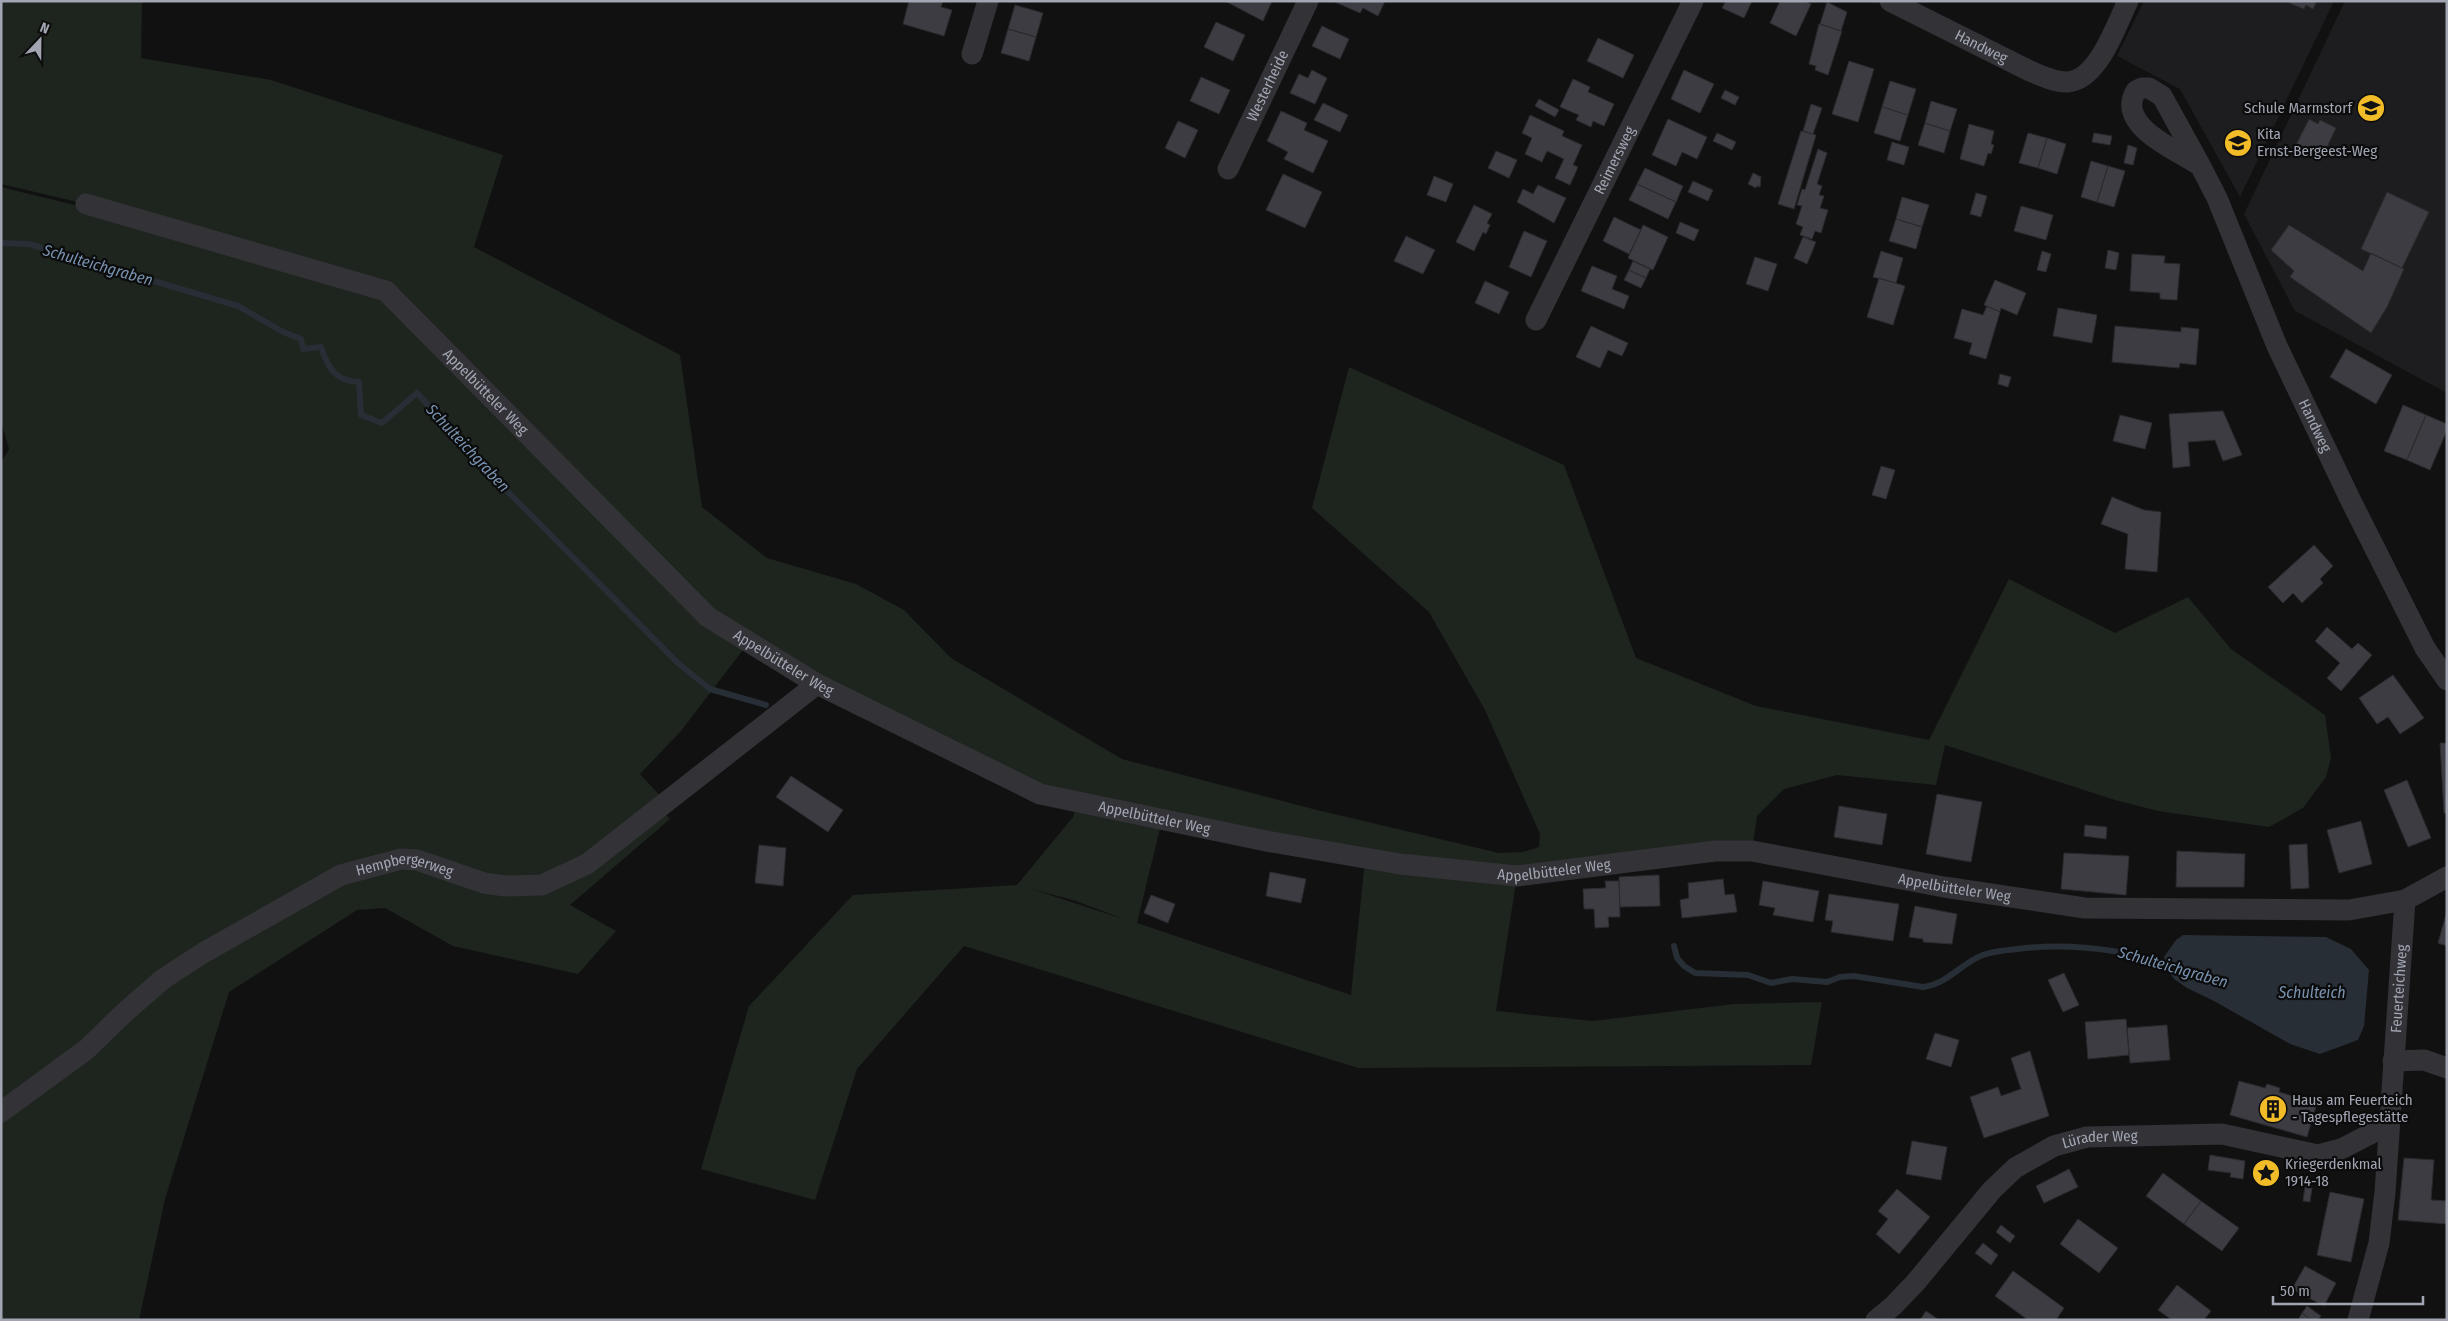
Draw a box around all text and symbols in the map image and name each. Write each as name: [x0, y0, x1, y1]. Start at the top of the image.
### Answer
north arrow: [15, 15, 65, 65]
text: N: [38, 19, 52, 38]
street label: Handweg: [1952, 26, 2011, 67]
street label: Westerheide: [1243, 47, 1292, 125]
school or university icon: Schule Marmstorf: [2356, 93, 2386, 123]
place label: Schule Marmstorf: [2244, 99, 2353, 117]
street label: Reimersweg: [1590, 123, 1639, 197]
place label: Kita Ernst-Bergeest-Weg: [2257, 125, 2377, 160]
school or university icon: Kita Ernst-Bergeest-Weg: [2223, 128, 2253, 158]
water label: Schulteichgraben: [40, 240, 155, 290]
street label: Appelbütteler Weg: [439, 345, 532, 439]
street label: Handweg: [2295, 396, 2335, 455]
water label: Schulteichgraben: [422, 399, 514, 496]
street label: Appelbütteler Weg: [730, 626, 837, 700]
street label: Appelbütteler Weg: [1097, 797, 1212, 838]
street label: Hempbergerweg: [354, 850, 456, 881]
street label: Appelbütteler Weg: [1497, 855, 1612, 885]
street label: Appelbütteler Weg: [1897, 870, 2012, 906]
water label: Schulteichgraben: [2115, 942, 2230, 992]
street label: Feuerteichweg: [2387, 944, 2411, 1033]
water label: Schulteich: [2277, 983, 2346, 1002]
place label: Haus am Feuerteich - Tagespflegestätte: [2292, 1091, 2413, 1126]
building icon: Haus am Feuerteich - Tagespflegestätte: [2258, 1094, 2288, 1124]
street label: Lürader Weg: [2060, 1127, 2138, 1152]
place label: Kriegerdenkmal 1914-18: [2285, 1155, 2381, 1190]
place icon: Kriegerdenkmal 1914-18: [2251, 1158, 2281, 1188]
scale bar: [2273, 1274, 2423, 1306]
text: 50 m: [2280, 1282, 2310, 1300]

